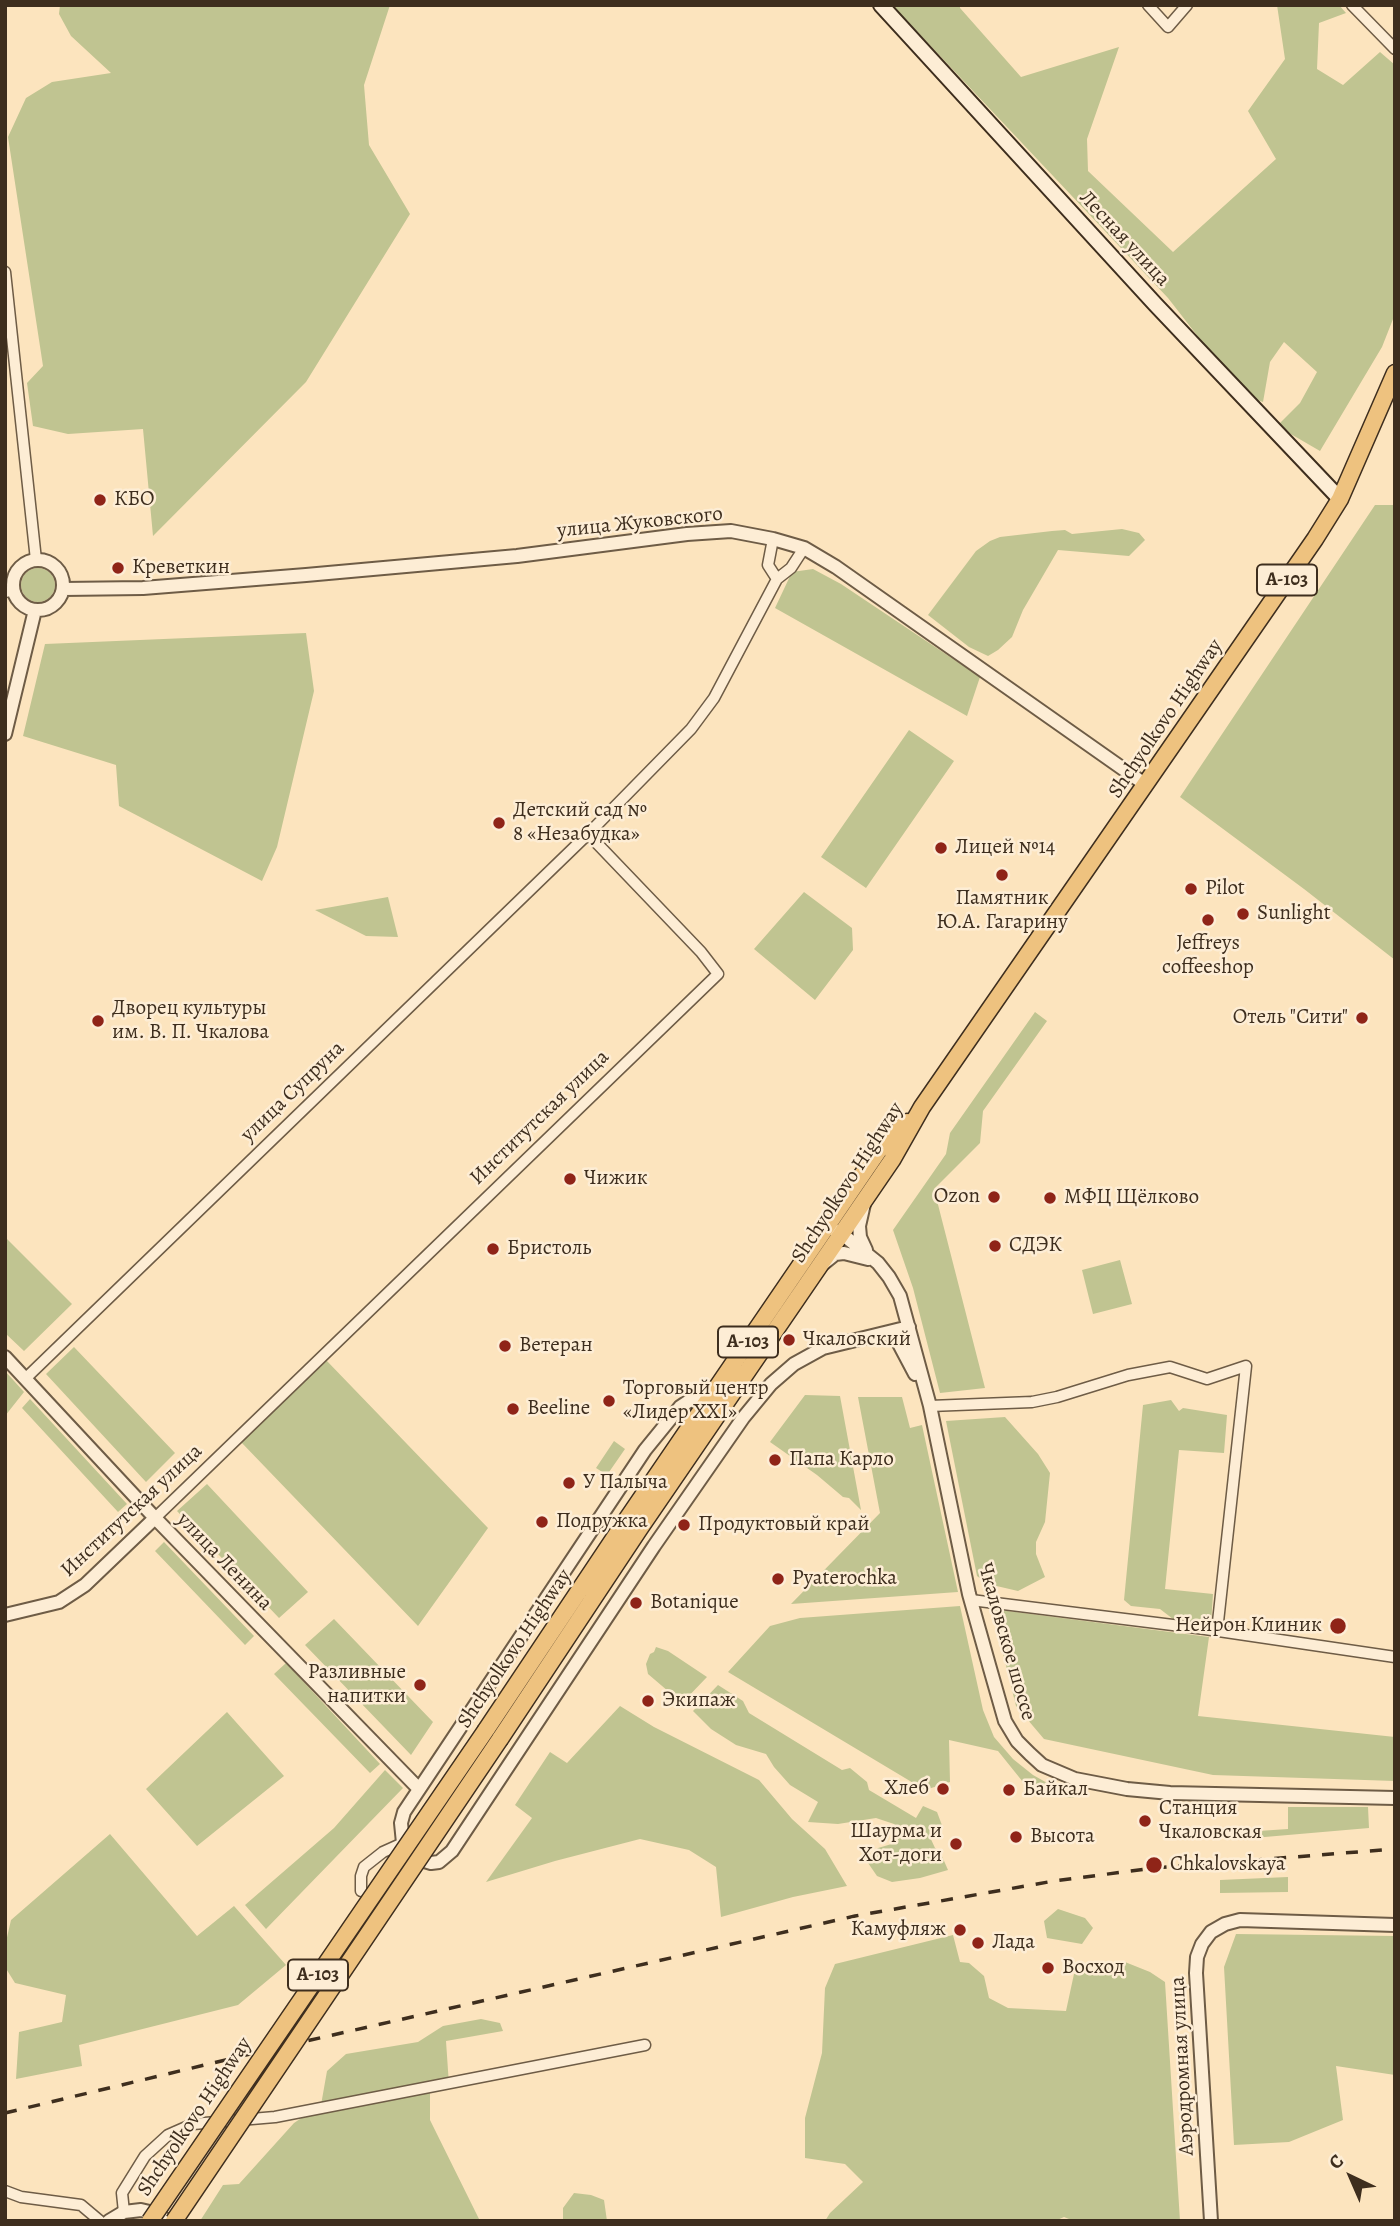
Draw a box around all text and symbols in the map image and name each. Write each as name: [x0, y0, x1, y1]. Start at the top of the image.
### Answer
street label: Лесная улица: [1073, 186, 1175, 292]
place label: КБО: [114, 487, 154, 513]
marker: КБО: [92, 492, 108, 508]
street label: улица Жуковского: [556, 502, 724, 544]
place label: Креветкин: [132, 555, 230, 581]
marker: Креветкин: [110, 560, 126, 576]
road number: А-103: [1257, 565, 1317, 596]
street label: Shchyolkovo Highway: [1103, 635, 1229, 803]
place label: Детский сад № 8 «Незабудка»: [513, 798, 647, 848]
marker: Детский сад № 8 «Незабудка»: [491, 815, 507, 831]
place label: Лицей №14: [955, 835, 1055, 861]
marker: Лицей №14: [933, 840, 949, 856]
marker: Памятник Ю.А. Гагарину: [994, 867, 1010, 883]
place label: Pilot: [1205, 876, 1245, 902]
marker: Pilot: [1183, 881, 1199, 897]
place label: Памятник Ю.А. Гагарину: [936, 886, 1068, 936]
place label: Sunlight: [1257, 901, 1331, 927]
marker: Sunlight: [1235, 906, 1251, 922]
marker: Jeffreys coffeeshop: [1200, 912, 1216, 928]
place label: Jeffreys coffeeshop: [1162, 931, 1254, 981]
place label: Дворец культуры им. В. П. Чкалова: [112, 996, 269, 1046]
place label: Отель "Сити": [1233, 1005, 1348, 1031]
marker: Отель "Сити": [1354, 1010, 1370, 1026]
marker: Дворец культуры им. В. П. Чкалова: [90, 1013, 106, 1029]
street label: улица Супруна: [236, 1036, 350, 1148]
street label: Институтская улица: [465, 1045, 615, 1191]
street label: Shchyolkovo Highway: [787, 1098, 909, 1268]
place label: Чижик: [584, 1166, 648, 1192]
marker: Чижик: [562, 1171, 578, 1187]
place label: Ozon: [934, 1184, 980, 1210]
place label: МФЦ Щёлково: [1064, 1185, 1199, 1211]
marker: Ozon: [986, 1189, 1002, 1205]
marker: МФЦ Щёлково: [1042, 1190, 1058, 1206]
place label: СДЭК: [1009, 1233, 1062, 1259]
place label: Бристоль: [507, 1236, 592, 1262]
marker: СДЭК: [987, 1238, 1003, 1254]
marker: Бристоль: [485, 1241, 501, 1257]
road number: А-103: [718, 1326, 778, 1358]
place label: Чкаловский: [803, 1327, 911, 1353]
marker: Чкаловский: [781, 1332, 797, 1348]
place label: Ветеран: [519, 1333, 593, 1359]
marker: Ветеран: [497, 1338, 513, 1354]
place label: Торговый центр «Лидер XXI»: [623, 1376, 769, 1426]
marker: Торговый центр «Лидер XXI»: [601, 1393, 617, 1409]
place label: Beeline: [527, 1396, 590, 1422]
marker: Beeline: [505, 1401, 521, 1417]
street label: Институтская улица: [56, 1439, 208, 1583]
place label: Папа Карло: [789, 1447, 894, 1473]
marker: Папа Карло: [767, 1452, 783, 1468]
place label: У Палыча: [583, 1470, 668, 1496]
marker: У Палыча: [561, 1475, 577, 1491]
street label: улица Ленина: [171, 1508, 277, 1616]
place label: Подружка: [556, 1509, 648, 1535]
place label: Продуктовый край: [698, 1512, 870, 1538]
marker: Подружка: [534, 1514, 550, 1530]
marker: Продуктовый край: [676, 1517, 692, 1533]
street label: Чкаловское шоссе: [972, 1560, 1040, 1724]
street label: Shchyolkovo Highway: [452, 1565, 578, 1733]
place label: Pyaterochka: [792, 1566, 897, 1592]
marker: Pyaterochka: [770, 1571, 786, 1587]
place label: Botanique: [650, 1590, 739, 1616]
marker: Botanique: [628, 1595, 644, 1611]
place label: Нейрон Клиник: [1175, 1613, 1322, 1639]
marker: Нейрон Клиник: [1328, 1616, 1348, 1636]
place label: Разливные напитки: [308, 1660, 406, 1710]
marker: Разливные напитки: [412, 1677, 428, 1693]
place label: Экипаж: [662, 1688, 736, 1714]
marker: Экипаж: [640, 1693, 656, 1709]
place label: Хлеб: [884, 1776, 929, 1802]
place label: Байкал: [1023, 1777, 1088, 1803]
marker: Хлеб: [935, 1781, 951, 1797]
marker: Байкал: [1001, 1782, 1017, 1798]
place label: Станция Чкаловская: [1159, 1796, 1262, 1846]
marker: Станция Чкаловская: [1137, 1813, 1153, 1829]
place label: Шаурма и Хот-доги: [850, 1819, 942, 1869]
place label: Высота: [1030, 1824, 1095, 1850]
marker: Высота: [1008, 1829, 1024, 1845]
marker: Шаурма и Хот-доги: [948, 1836, 964, 1852]
place label: Chkalovskaya: [1170, 1852, 1285, 1878]
marker: Chkalovskaya: [1144, 1855, 1164, 1875]
place label: Камуфляж: [851, 1917, 946, 1943]
marker: Камуфляж: [952, 1922, 968, 1938]
place label: Лада: [992, 1930, 1035, 1956]
marker: Лада: [970, 1935, 986, 1951]
place label: Восход: [1062, 1955, 1124, 1981]
road number: А-103: [288, 1960, 348, 1991]
marker: Восход: [1040, 1960, 1056, 1976]
street label: Аэродромная улица: [1166, 1976, 1200, 2156]
street label: Shchyolkovo Highway: [132, 2033, 258, 2201]
north arrow: [1316, 2142, 1386, 2212]
text: С: [1323, 2148, 1350, 2175]

